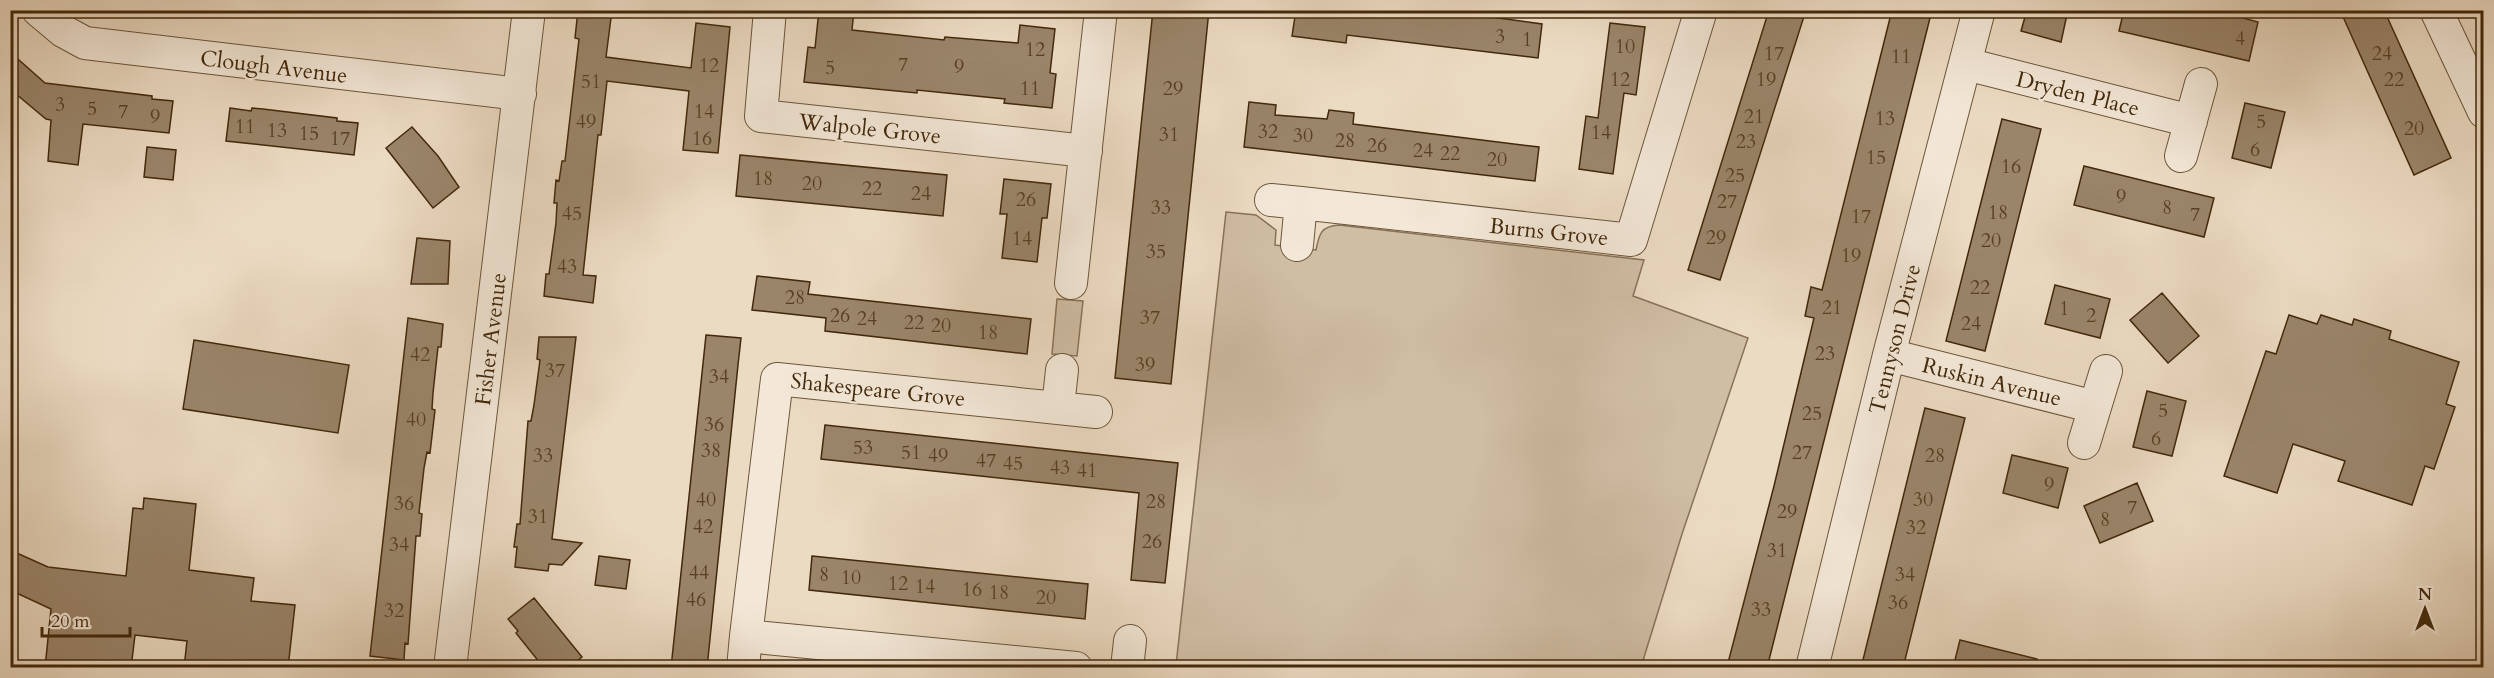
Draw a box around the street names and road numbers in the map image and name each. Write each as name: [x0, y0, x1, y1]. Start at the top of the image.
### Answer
street label: Clough Avenue: [199, 43, 349, 91]
street label: Dryden Place: [2013, 64, 2142, 124]
street label: Walpole Grove: [796, 107, 943, 151]
street label: Burns Grove: [1488, 211, 1610, 253]
street label: Tennyson Drive: [1862, 261, 1928, 417]
street label: Fisher Avenue: [468, 271, 514, 407]
street label: Ruskin Avenue: [1919, 350, 2064, 414]
street label: Shakespeare Grove: [789, 366, 967, 414]

